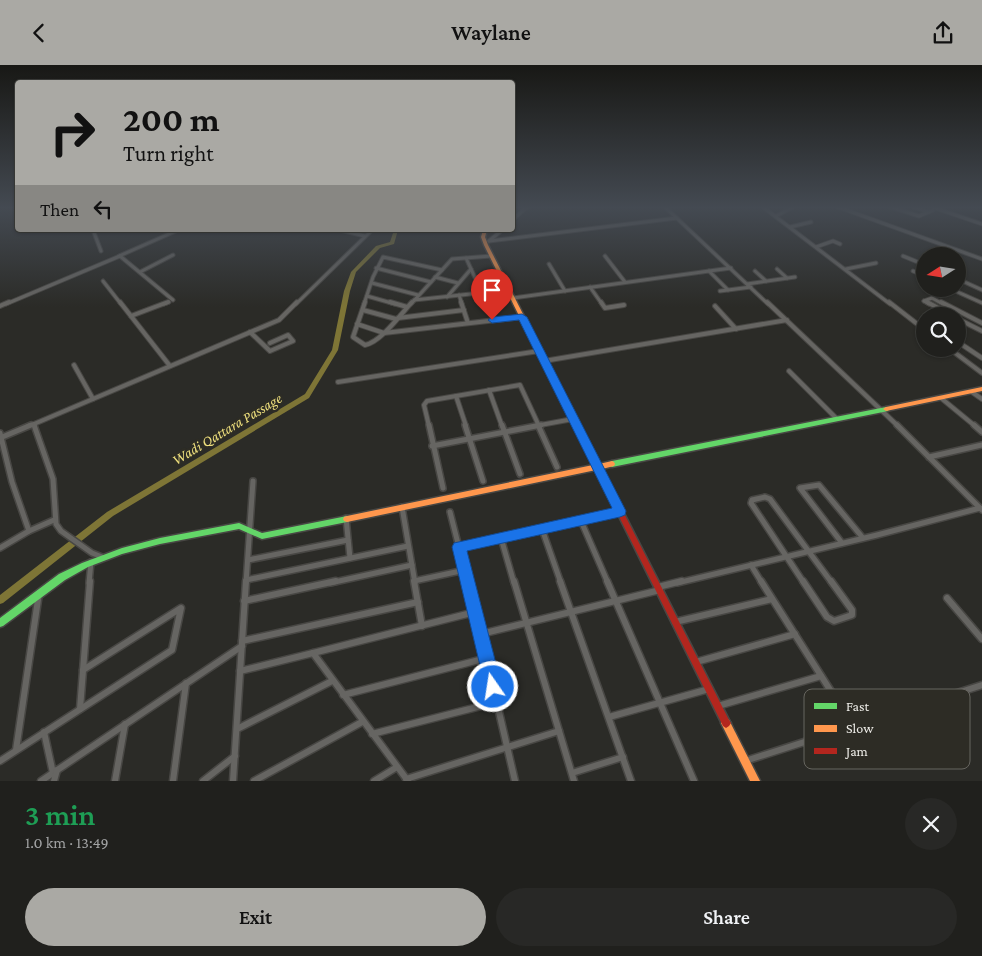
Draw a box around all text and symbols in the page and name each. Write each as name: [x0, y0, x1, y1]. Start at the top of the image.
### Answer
icon: back: [25, 19, 53, 47]
icon: share: [929, 19, 957, 47]
text: Waylane: [451, 20, 531, 45]
icon: right: [40, 100, 105, 165]
text: 200 m: [123, 100, 220, 139]
text: Turn right: [123, 141, 214, 166]
icon: left: [89, 195, 117, 223]
text: Then: [40, 199, 79, 220]
north arrow: [916, 247, 966, 297]
map controls: [916, 247, 966, 357]
pin: [471, 269, 513, 320]
icon: arrive: [478, 276, 506, 304]
button: search: [916, 307, 966, 357]
water label: Wadi Qattara Passage: [169, 390, 285, 469]
position arrow: [466, 660, 518, 712]
legend: [804, 689, 970, 769]
text: Fast: [846, 698, 870, 714]
text: Slow: [846, 720, 874, 736]
text: Jam: [844, 743, 868, 759]
text: 3 min: [25, 798, 95, 831]
button: close: [905, 798, 957, 850]
text: 1.0 km · 13:49: [25, 834, 109, 851]
button: Exit: [25, 888, 486, 946]
button: Share: [496, 888, 957, 946]

